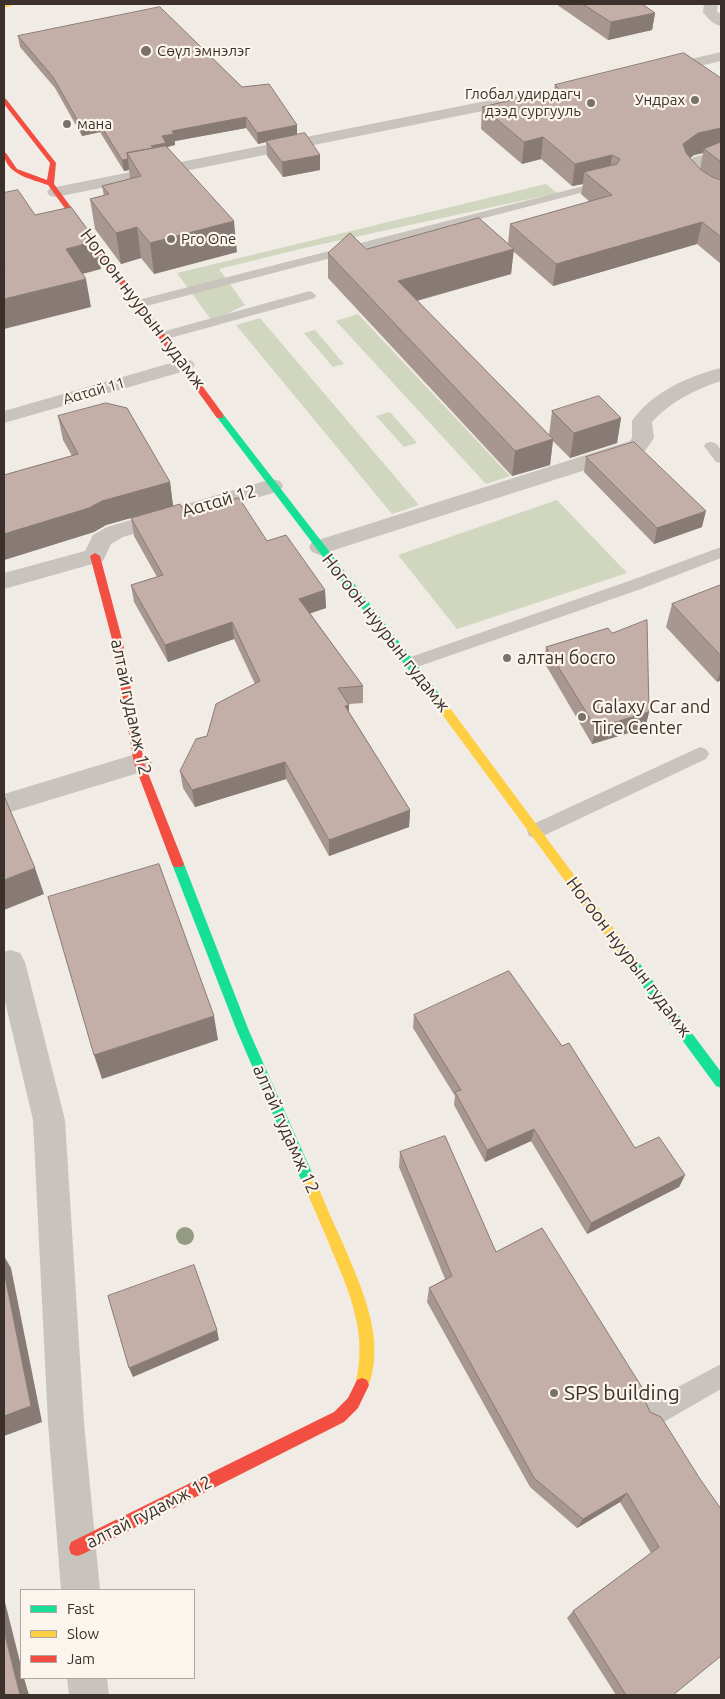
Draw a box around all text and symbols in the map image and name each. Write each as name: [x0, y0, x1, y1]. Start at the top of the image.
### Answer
place label: Сөүл эмнэлэг: [157, 42, 250, 60]
marker: Сөүл эмнэлэг: [139, 44, 153, 58]
place label: Глобал удирдагч дээд сургууль: [465, 85, 581, 120]
place label: Ундрах: [635, 91, 685, 109]
marker: Ундрах: [689, 94, 701, 106]
marker: Глобал удирдагч дээд сургууль: [585, 97, 597, 109]
place label: мана: [77, 115, 112, 133]
marker: мана: [61, 118, 73, 130]
street label: Ногоон нуурын гудамж: [76, 225, 210, 393]
place label: Pro One: [181, 230, 236, 248]
marker: Pro One: [165, 233, 177, 245]
street label: Ααταй 11: [61, 374, 127, 408]
street label: Ααταй 12: [179, 480, 259, 522]
street label: Ногоон нуурын гудамж: [317, 550, 455, 716]
street label: алтай гудамж 12: [106, 637, 156, 777]
place label: алтан босго: [517, 647, 616, 669]
marker: алтан босго: [501, 652, 513, 664]
place label: Galaxy Car and Tire Center: [592, 696, 710, 739]
marker: Galaxy Car and Tire Center: [576, 711, 588, 723]
street label: Ногоон нуурын гудамж: [562, 873, 696, 1041]
street label: алтай гудамж 12: [248, 1061, 324, 1197]
place label: SPS building: [564, 1380, 680, 1406]
marker: SPS building: [548, 1387, 560, 1399]
street label: алтай гудамж 12: [82, 1471, 216, 1553]
legend: [20, 1589, 195, 1679]
text: Fast: [67, 1600, 94, 1617]
text: Slow: [67, 1625, 99, 1642]
text: Jam: [67, 1650, 95, 1667]

